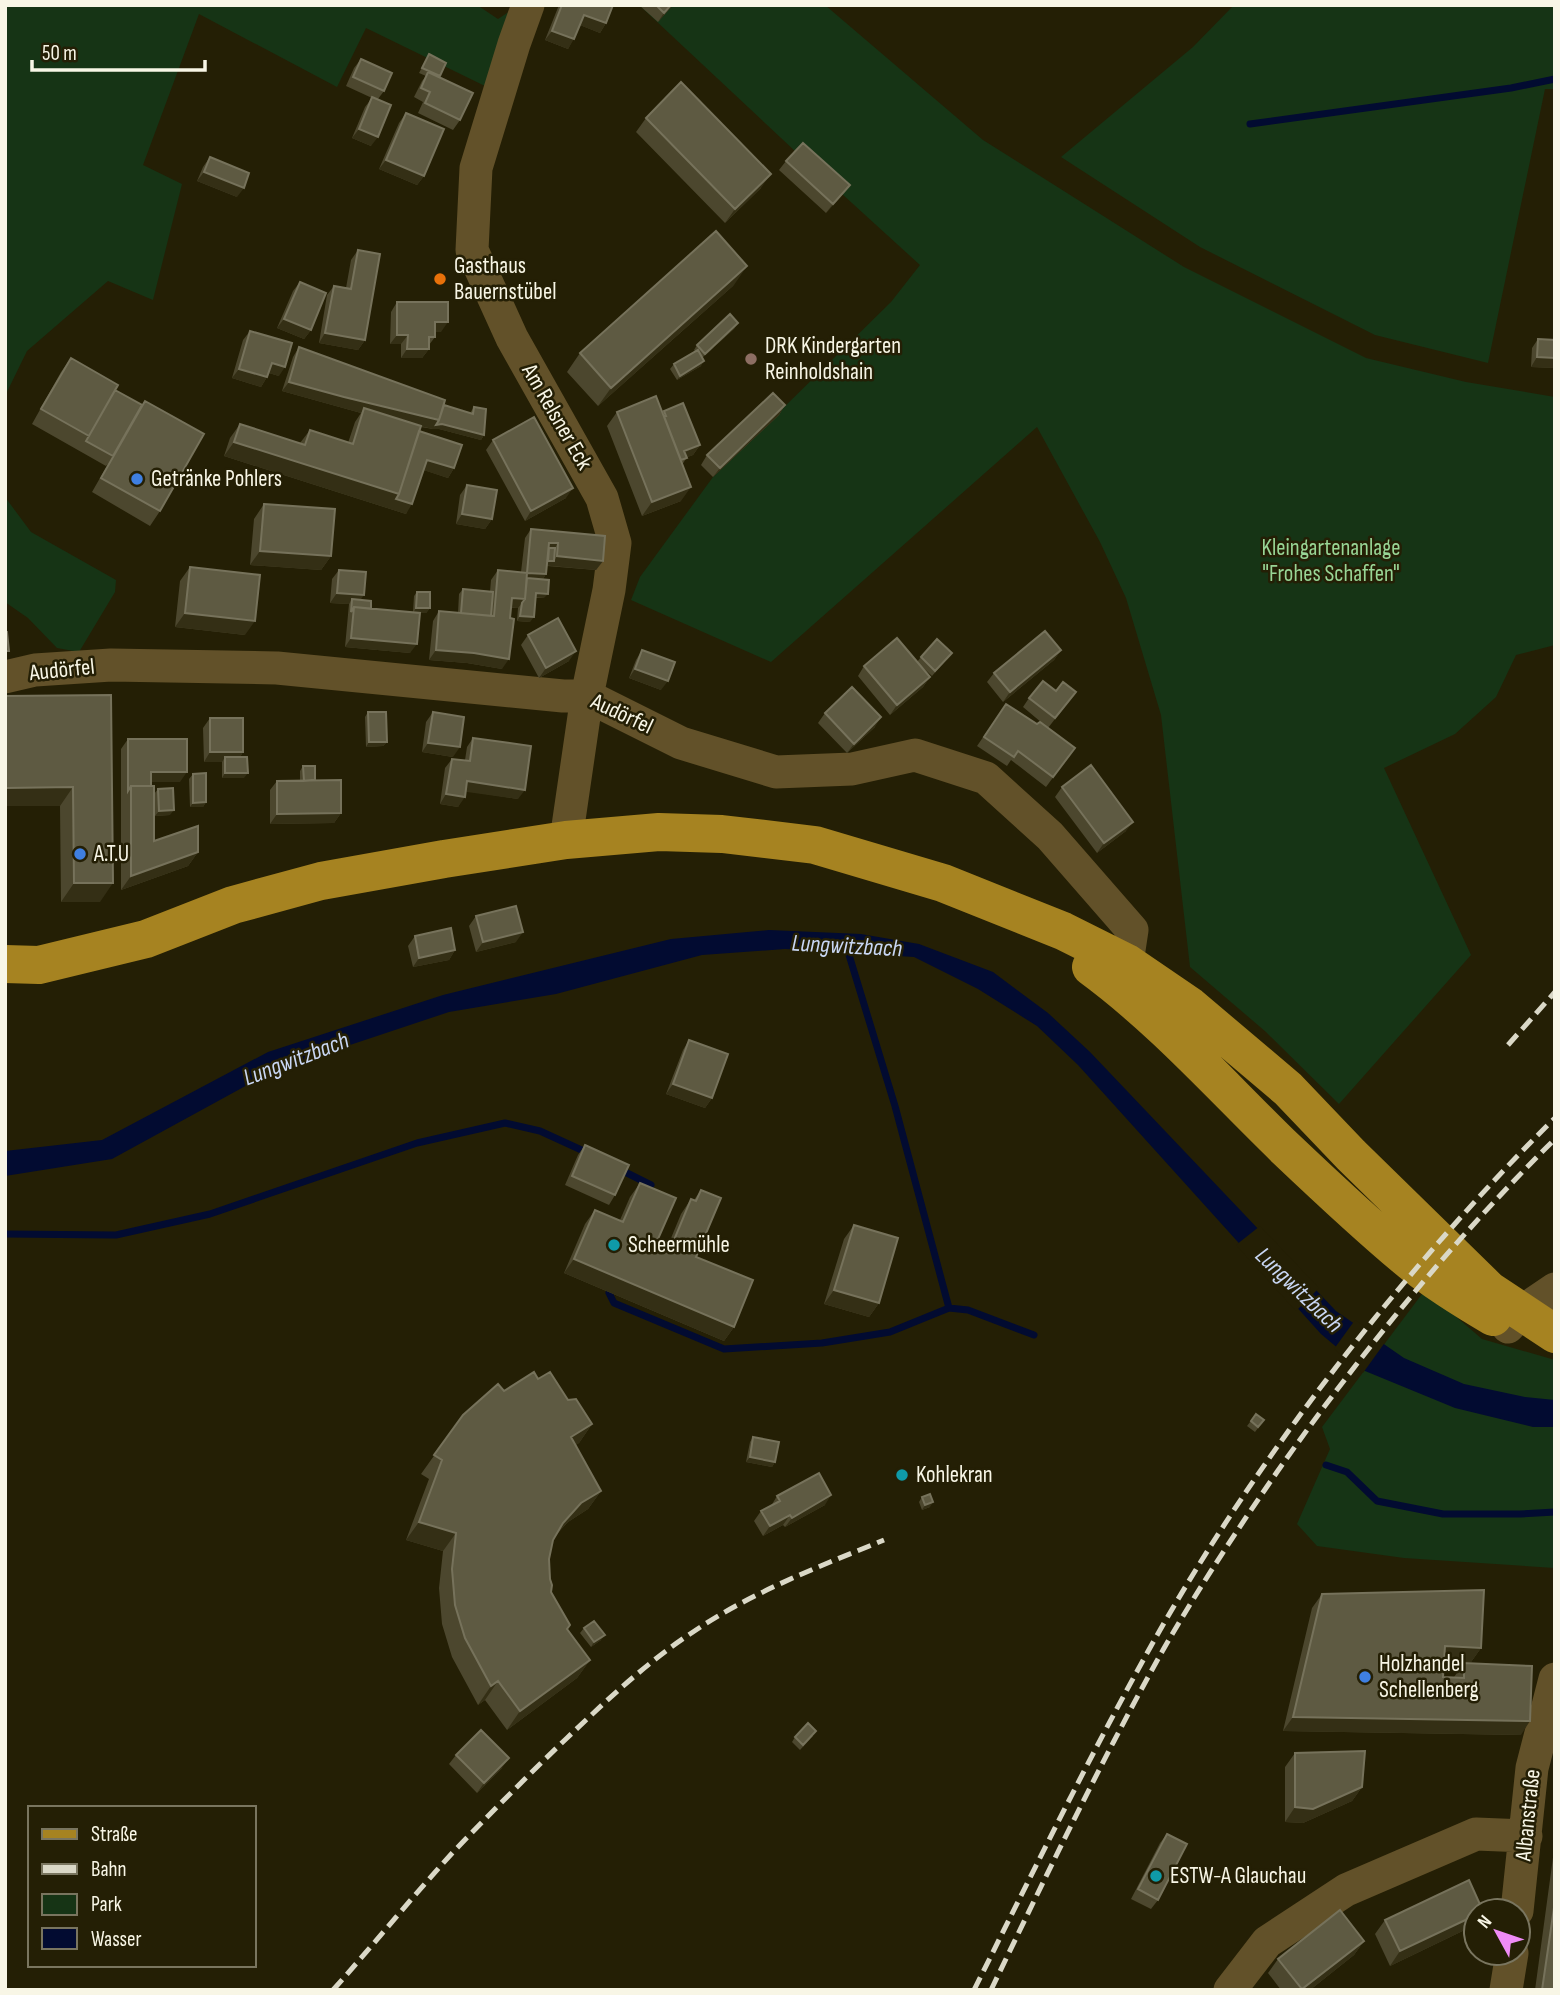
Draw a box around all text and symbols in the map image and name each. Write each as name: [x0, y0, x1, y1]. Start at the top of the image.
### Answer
scale bar: [32, 28, 205, 72]
text: 50 m: [42, 41, 77, 66]
place label: Gasthaus Bauernstübel: [454, 252, 556, 306]
marker: Gasthaus Bauernstübel: [432, 271, 448, 287]
place label: DRK Kindergarten Reinholdshain: [765, 332, 901, 386]
marker: DRK Kindergarten Reinholdshain: [743, 351, 759, 367]
street label: Am Relsner Eck: [515, 358, 599, 475]
place label: Getränke Pohlers: [151, 465, 282, 493]
marker: Getränke Pohlers: [129, 471, 145, 487]
park label: Kleingartenanlage "Frohes Schaffen": [1262, 534, 1400, 588]
street label: Audörfel: [27, 653, 96, 687]
street label: Audörfel: [586, 687, 657, 740]
place label: A.T.U: [93, 840, 129, 868]
marker: A.T.U: [72, 846, 88, 862]
water label: Lungwitzbach: [791, 929, 903, 963]
water label: Lungwitzbach: [239, 1026, 353, 1092]
place label: Scheermühle: [628, 1231, 730, 1259]
marker: Scheermühle: [606, 1237, 622, 1253]
water label: Lungwitzbach: [1249, 1241, 1349, 1339]
place label: Kohlekran: [916, 1461, 993, 1489]
marker: Kohlekran: [894, 1467, 910, 1483]
place label: Holzhandel Schellenberg: [1379, 1650, 1479, 1704]
marker: Holzhandel Schellenberg: [1357, 1669, 1373, 1685]
street label: Albanstraße: [1509, 1768, 1547, 1863]
legend: [28, 1806, 256, 1967]
text: Straße: [91, 1822, 137, 1847]
text: Bahn: [91, 1857, 126, 1882]
place label: ESTW-A Glauchau: [1170, 1862, 1306, 1890]
marker: ESTW-A Glauchau: [1148, 1868, 1164, 1884]
text: Park: [91, 1892, 122, 1917]
north arrow: [1462, 1897, 1532, 1967]
text: N: [1473, 1911, 1497, 1933]
text: Wasser: [91, 1927, 142, 1952]

